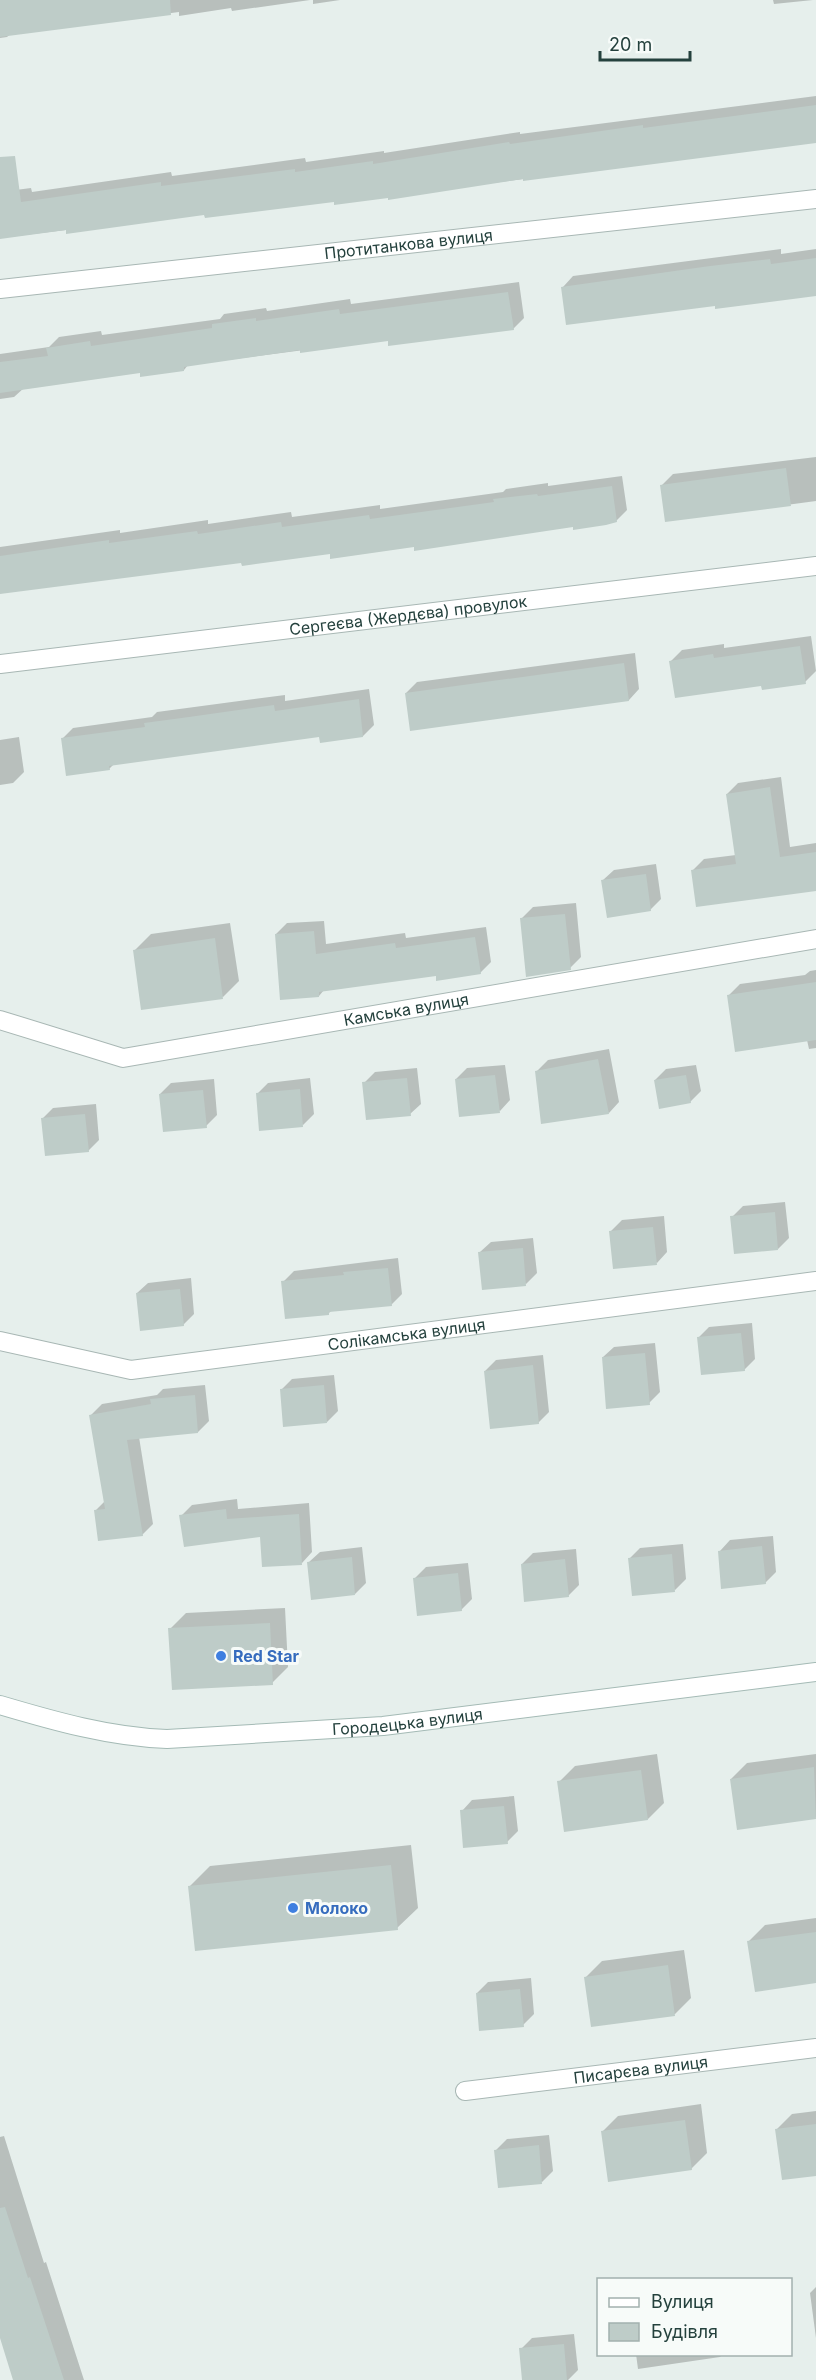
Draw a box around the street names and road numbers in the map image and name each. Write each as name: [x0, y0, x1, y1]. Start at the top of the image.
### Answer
street label: Протитанкова вулиця: [323, 225, 494, 263]
street label: Сергеєва (Жердєва) провулок: [288, 591, 528, 639]
street label: Камська вулиця: [342, 989, 470, 1030]
street label: Солікамська вулиця: [326, 1314, 487, 1354]
street label: Городецька вулиця: [331, 1704, 484, 1739]
street label: Писарєва вулиця: [572, 2051, 709, 2088]

